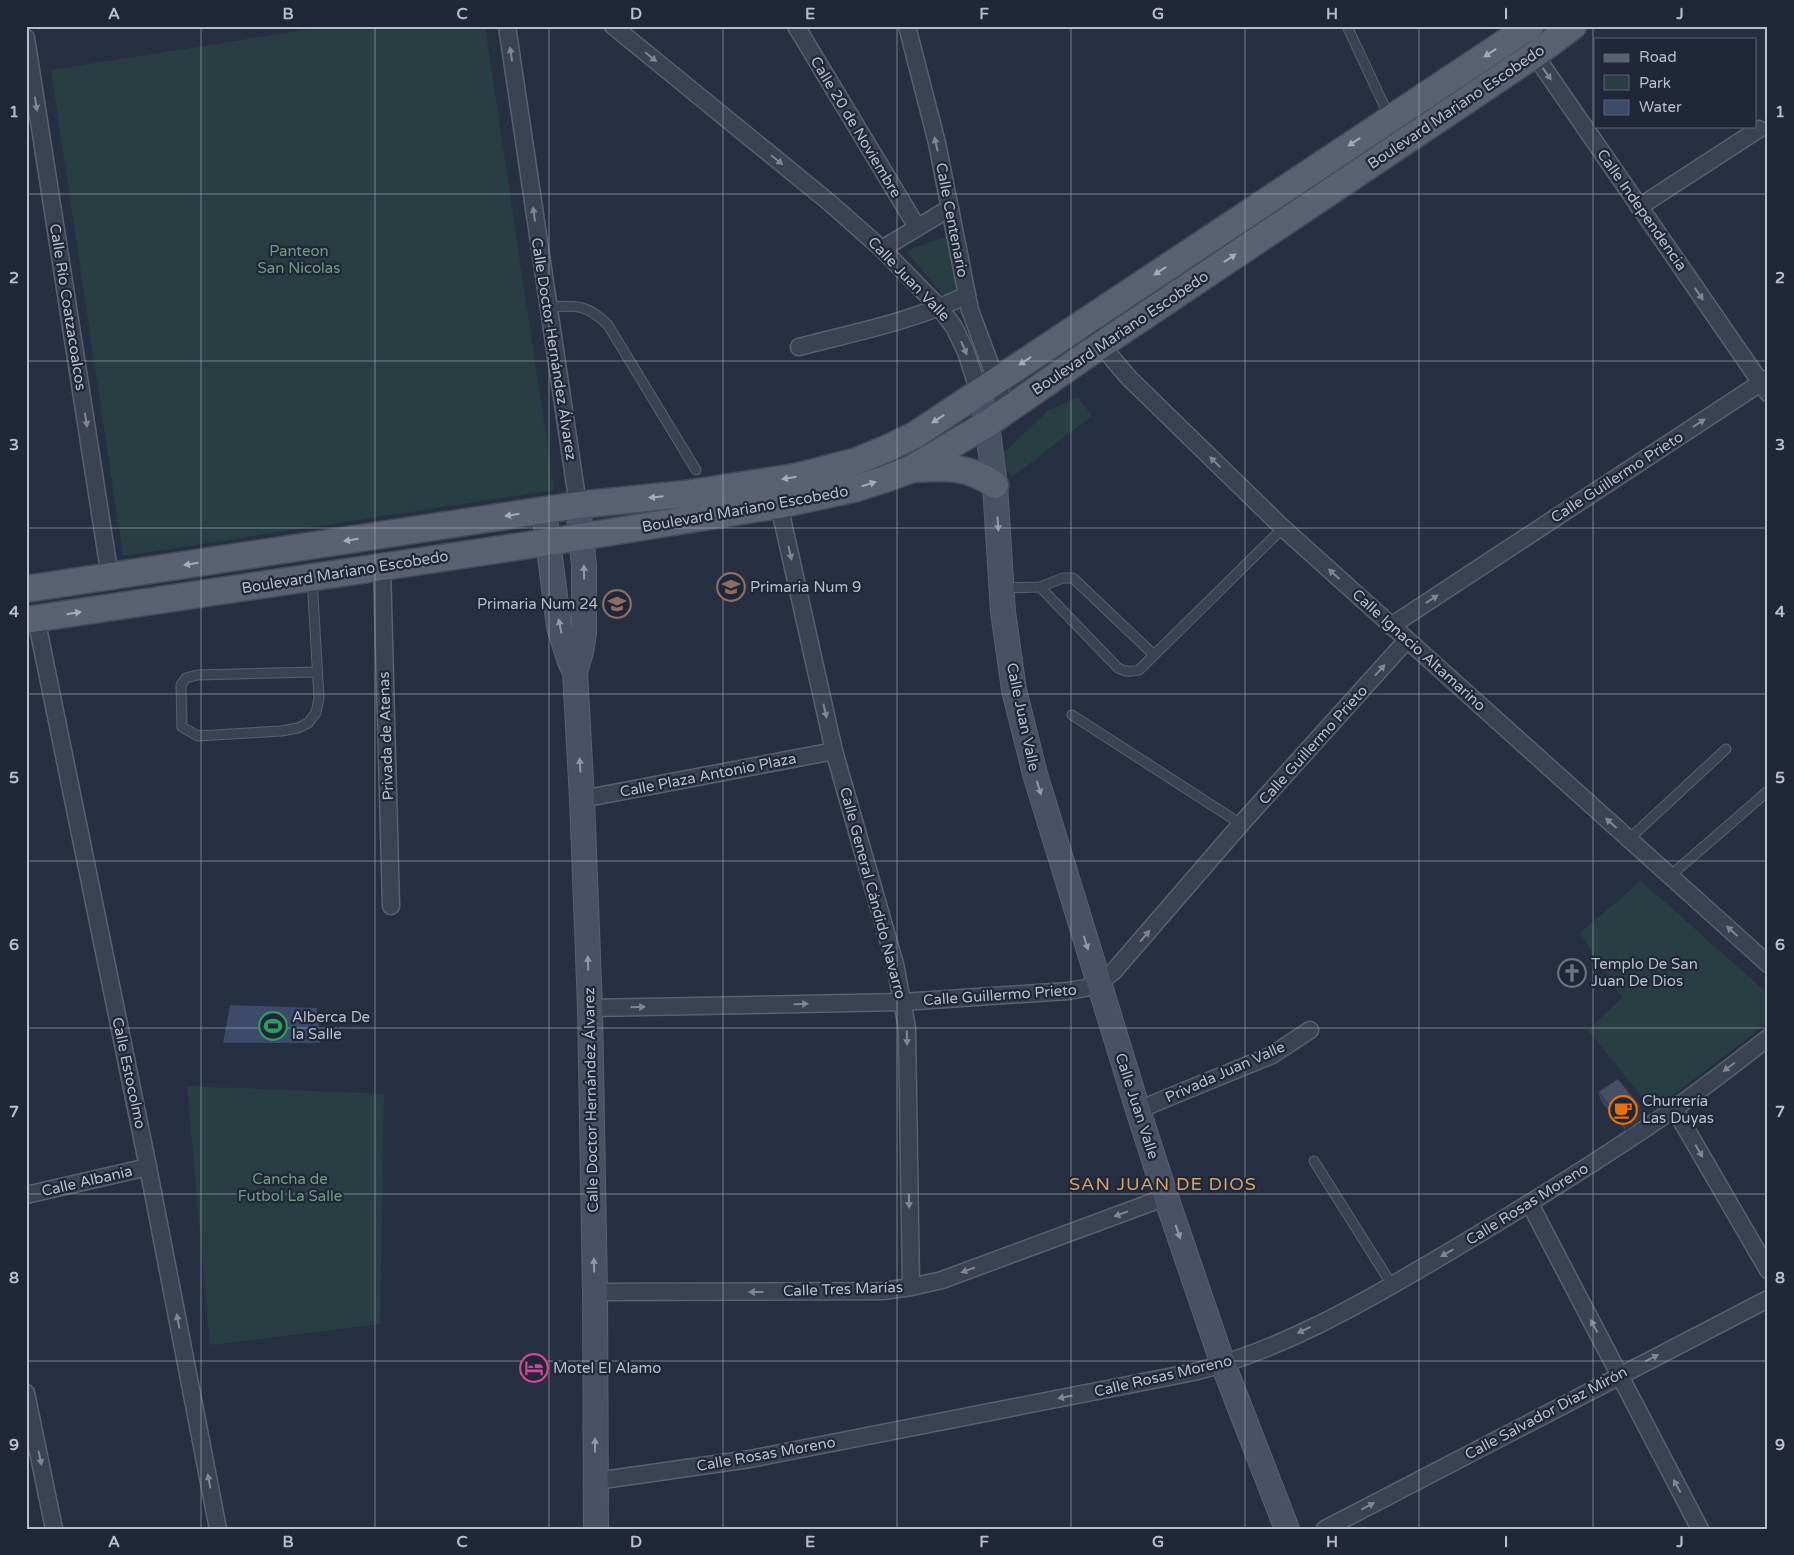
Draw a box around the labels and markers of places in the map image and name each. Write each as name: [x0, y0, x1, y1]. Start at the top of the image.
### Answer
school or university icon: Primaria Num 9: [716, 572, 746, 602]
place label: Primaria Num 9: [750, 578, 862, 596]
school or university icon: Primaria Num 24: [602, 589, 632, 619]
place label: Primaria Num 24: [477, 595, 598, 613]
place label: Templo De San Juan De Dios: [1591, 955, 1698, 990]
church icon: Templo De San Juan De Dios: [1557, 958, 1587, 988]
place label: Alberca De la Salle: [292, 1008, 370, 1043]
sports icon: Alberca De la Salle: [258, 1011, 288, 1041]
place label: Churrería Las Duyas: [1642, 1092, 1714, 1127]
cafe icon: Churrería Las Duyas: [1608, 1095, 1638, 1125]
hotel icon: Motel El Alamo: [519, 1353, 549, 1383]
place label: Motel El Alamo: [553, 1359, 661, 1377]

